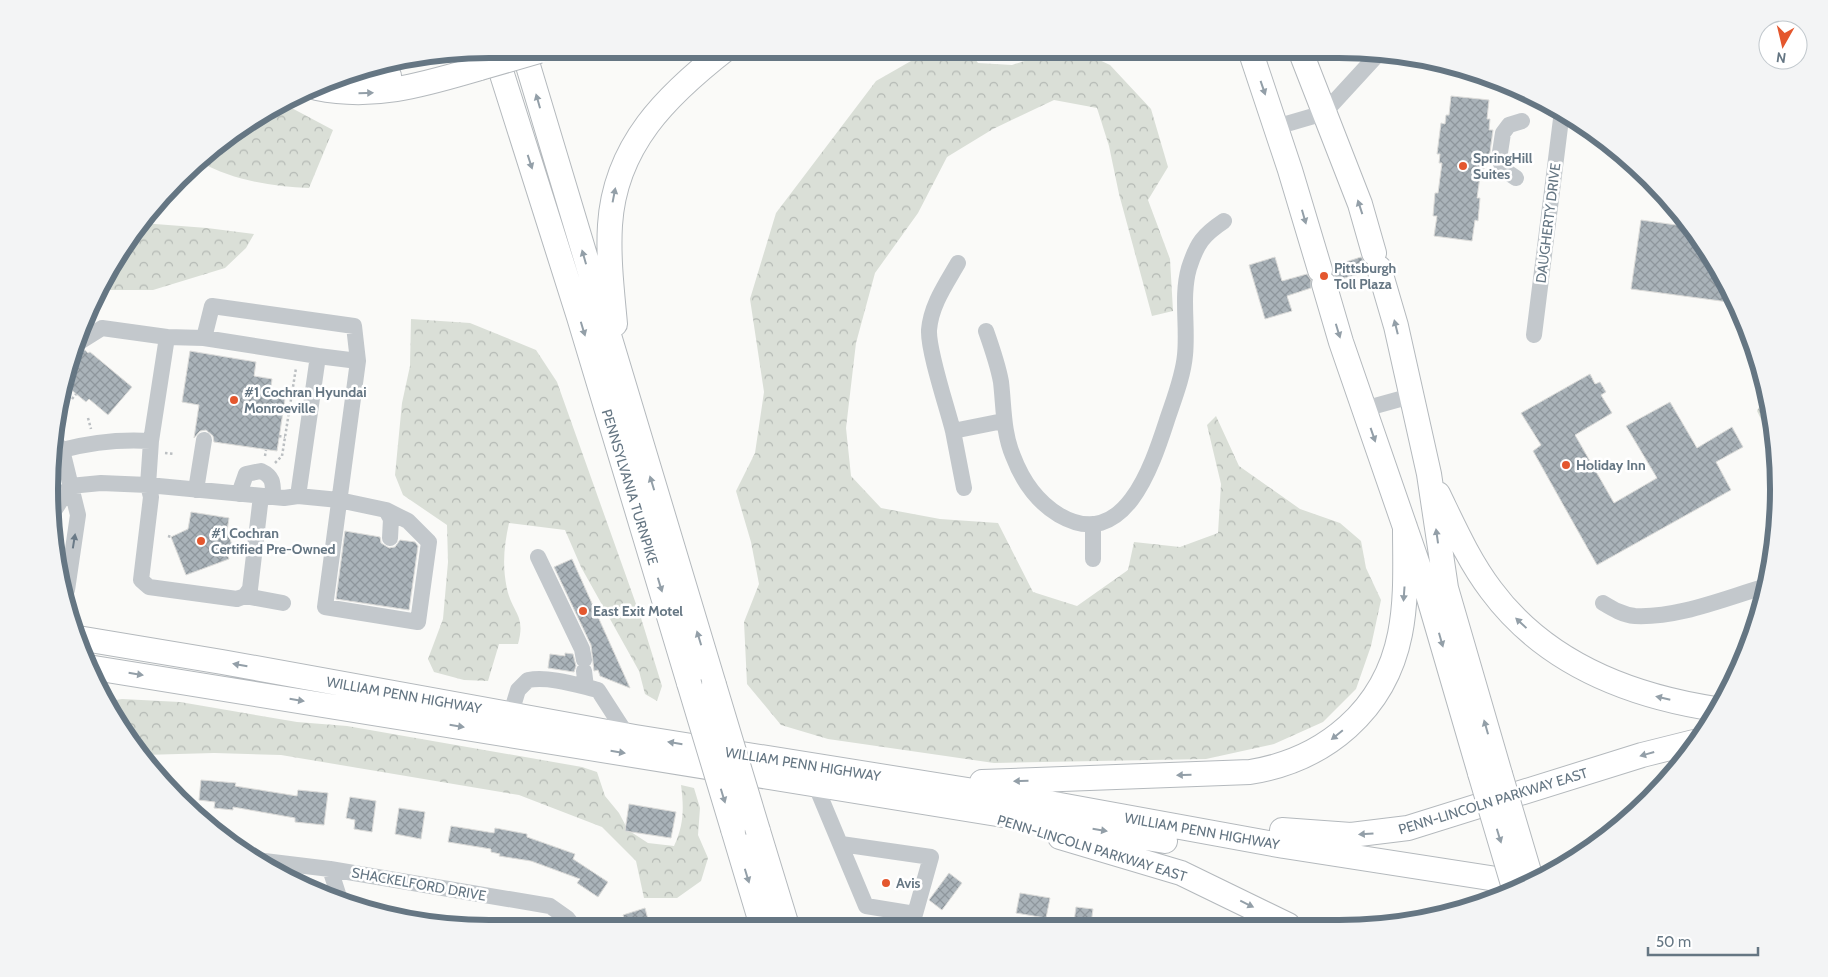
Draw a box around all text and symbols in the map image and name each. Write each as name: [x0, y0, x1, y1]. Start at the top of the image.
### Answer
north arrow: [1758, 20, 1808, 70]
text: N: [1775, 48, 1787, 67]
one-way arrow: [1259, 81, 1267, 96]
one-way arrow: [358, 89, 374, 97]
one-way arrow: [534, 93, 542, 108]
place label: SpringHill Suites: [1473, 149, 1533, 183]
one-way arrow: [526, 155, 534, 170]
marker: SpringHill Suites: [1457, 160, 1469, 172]
street label: DAUGHERTY DRIVE: [1532, 162, 1564, 284]
one-way arrow: [610, 188, 618, 203]
one-way arrow: [1356, 199, 1364, 214]
one-way arrow: [1301, 210, 1309, 225]
one-way arrow: [580, 249, 588, 264]
place label: Pittsburgh Toll Plaza: [1334, 259, 1396, 293]
marker: Pittsburgh Toll Plaza: [1318, 270, 1330, 282]
one-way arrow: [1391, 319, 1399, 334]
one-way arrow: [579, 321, 587, 336]
one-way arrow: [1334, 323, 1342, 338]
place label: #1 Cochran Hyundai Monroeville: [244, 383, 367, 417]
marker: #1 Cochran Hyundai Monroeville: [228, 394, 240, 406]
street label: PENNSYLVANIA TURNPIKE: [598, 407, 662, 567]
one-way arrow: [1370, 427, 1377, 442]
place label: Holiday Inn: [1576, 456, 1646, 474]
marker: Holiday Inn: [1560, 459, 1572, 471]
one-way arrow: [647, 475, 655, 490]
place label: #1 Cochran Certified Pre-Owned: [211, 524, 336, 558]
one-way arrow: [1433, 528, 1441, 544]
one-way arrow: [70, 533, 78, 549]
marker: #1 Cochran Certified Pre-Owned: [195, 535, 207, 547]
one-way arrow: [656, 577, 664, 592]
one-way arrow: [1400, 586, 1408, 602]
place label: East Exit Motel: [593, 602, 683, 620]
marker: East Exit Motel: [577, 605, 589, 617]
one-way arrow: [1515, 617, 1527, 629]
one-way arrow: [695, 630, 703, 645]
one-way arrow: [1438, 633, 1446, 648]
one-way arrow: [232, 661, 248, 669]
one-way arrow: [129, 671, 145, 679]
street label: WILLIAM PENN HIGHWAY: [325, 672, 484, 718]
one-way arrow: [1655, 694, 1670, 702]
one-way arrow: [289, 697, 305, 705]
one-way arrow: [1481, 719, 1489, 734]
one-way arrow: [450, 723, 466, 731]
one-way arrow: [1331, 730, 1344, 741]
one-way arrow: [667, 739, 683, 747]
street label: WILLIAM PENN HIGHWAY: [724, 743, 883, 785]
one-way arrow: [610, 748, 626, 756]
one-way arrow: [1639, 750, 1654, 758]
street label: PENN-LINCOLN PARKWAY EAST: [1396, 763, 1590, 838]
one-way arrow: [1175, 771, 1191, 779]
one-way arrow: [1013, 777, 1029, 785]
one-way arrow: [719, 789, 727, 804]
street label: WILLIAM PENN HIGHWAY: [1123, 808, 1282, 854]
street label: PENN-LINCOLN PARKWAY EAST: [995, 811, 1189, 886]
one-way arrow: [1092, 826, 1108, 834]
one-way arrow: [1496, 829, 1504, 844]
one-way arrow: [1358, 830, 1374, 838]
street label: SHACKELFORD DRIVE: [350, 863, 488, 905]
one-way arrow: [743, 868, 751, 883]
place label: Avis: [896, 874, 921, 892]
marker: Avis: [880, 877, 892, 889]
one-way arrow: [1240, 900, 1254, 908]
scale bar: [1648, 924, 1758, 956]
text: 50 m: [1656, 933, 1691, 951]

